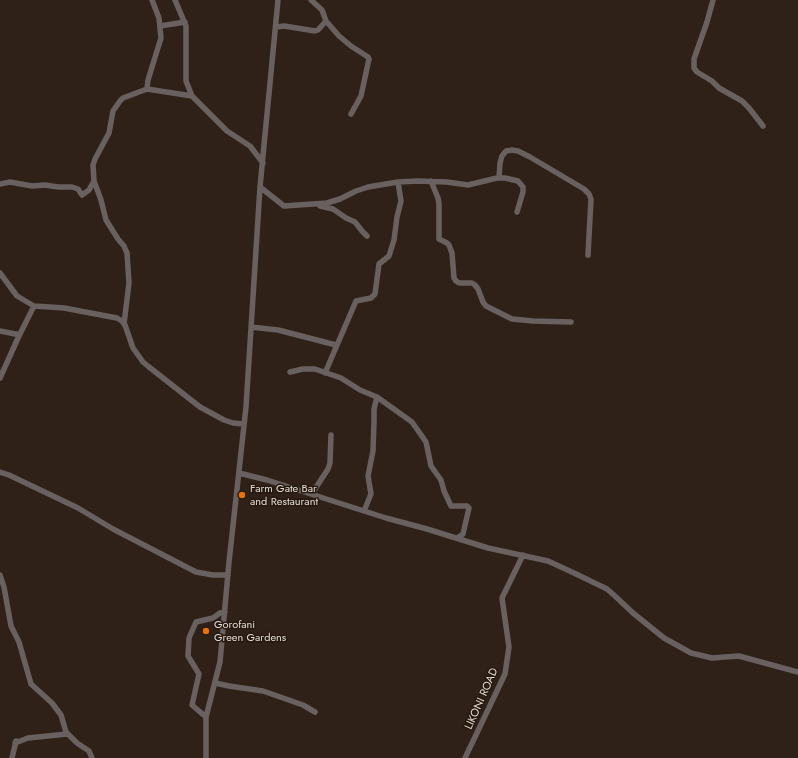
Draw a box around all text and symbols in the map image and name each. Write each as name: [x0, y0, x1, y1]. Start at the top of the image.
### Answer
place label: Farm Gate Bar and Restaurant: [250, 482, 318, 508]
marker: Farm Gate Bar and Restaurant: [237, 490, 247, 500]
place label: Gorofani Green Gardens: [214, 618, 286, 644]
marker: Gorofani Green Gardens: [201, 626, 211, 636]
street label: LIKONI ROAD: [463, 666, 501, 732]

